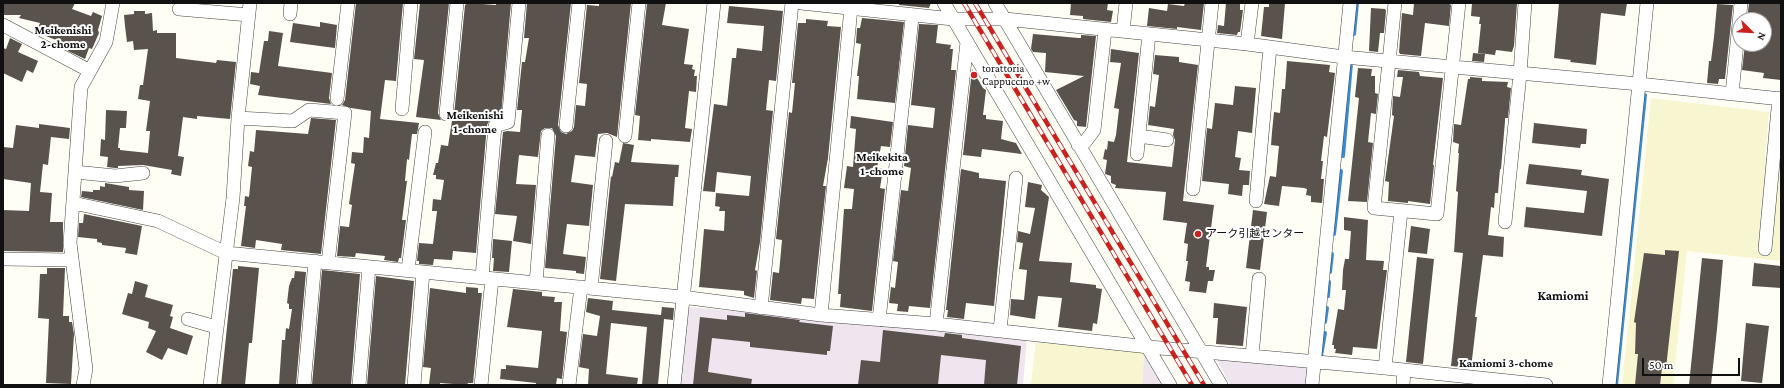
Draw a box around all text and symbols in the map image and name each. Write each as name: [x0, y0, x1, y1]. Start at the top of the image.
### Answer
north arrow: [1732, 12, 1772, 52]
district label: Meikenishi 2-chome: [34, 23, 92, 51]
text: N: [1755, 31, 1769, 42]
place label: torattoria Cappuccino +w: [982, 62, 1050, 88]
marker: torattoria Cappuccino +w: [969, 70, 979, 80]
district label: Meikenishi 1-chome: [446, 108, 504, 136]
district label: Meikekita 1-chome: [856, 150, 908, 178]
place label: アーク引越センター: [1206, 227, 1304, 241]
marker: アーク引越センター: [1193, 229, 1203, 239]
district label: Kamiomi: [1538, 288, 1588, 304]
scale bar: [1644, 350, 1742, 376]
district label: Kamiomi 3-chome: [1459, 356, 1553, 370]
text: 50 m: [1649, 358, 1673, 372]

